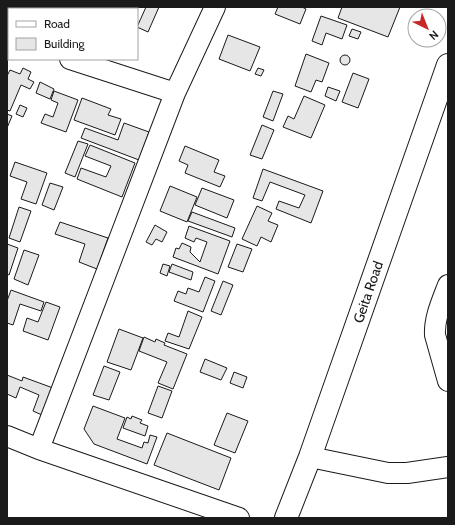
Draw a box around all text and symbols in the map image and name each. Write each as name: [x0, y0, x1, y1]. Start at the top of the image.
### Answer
legend: [8, 8, 138, 60]
north arrow: [407, 8, 447, 48]
text: Road: [44, 16, 70, 31]
text: N: [426, 28, 441, 43]
text: Building: [44, 36, 86, 51]
street label: Geita Road: [349, 259, 387, 325]

